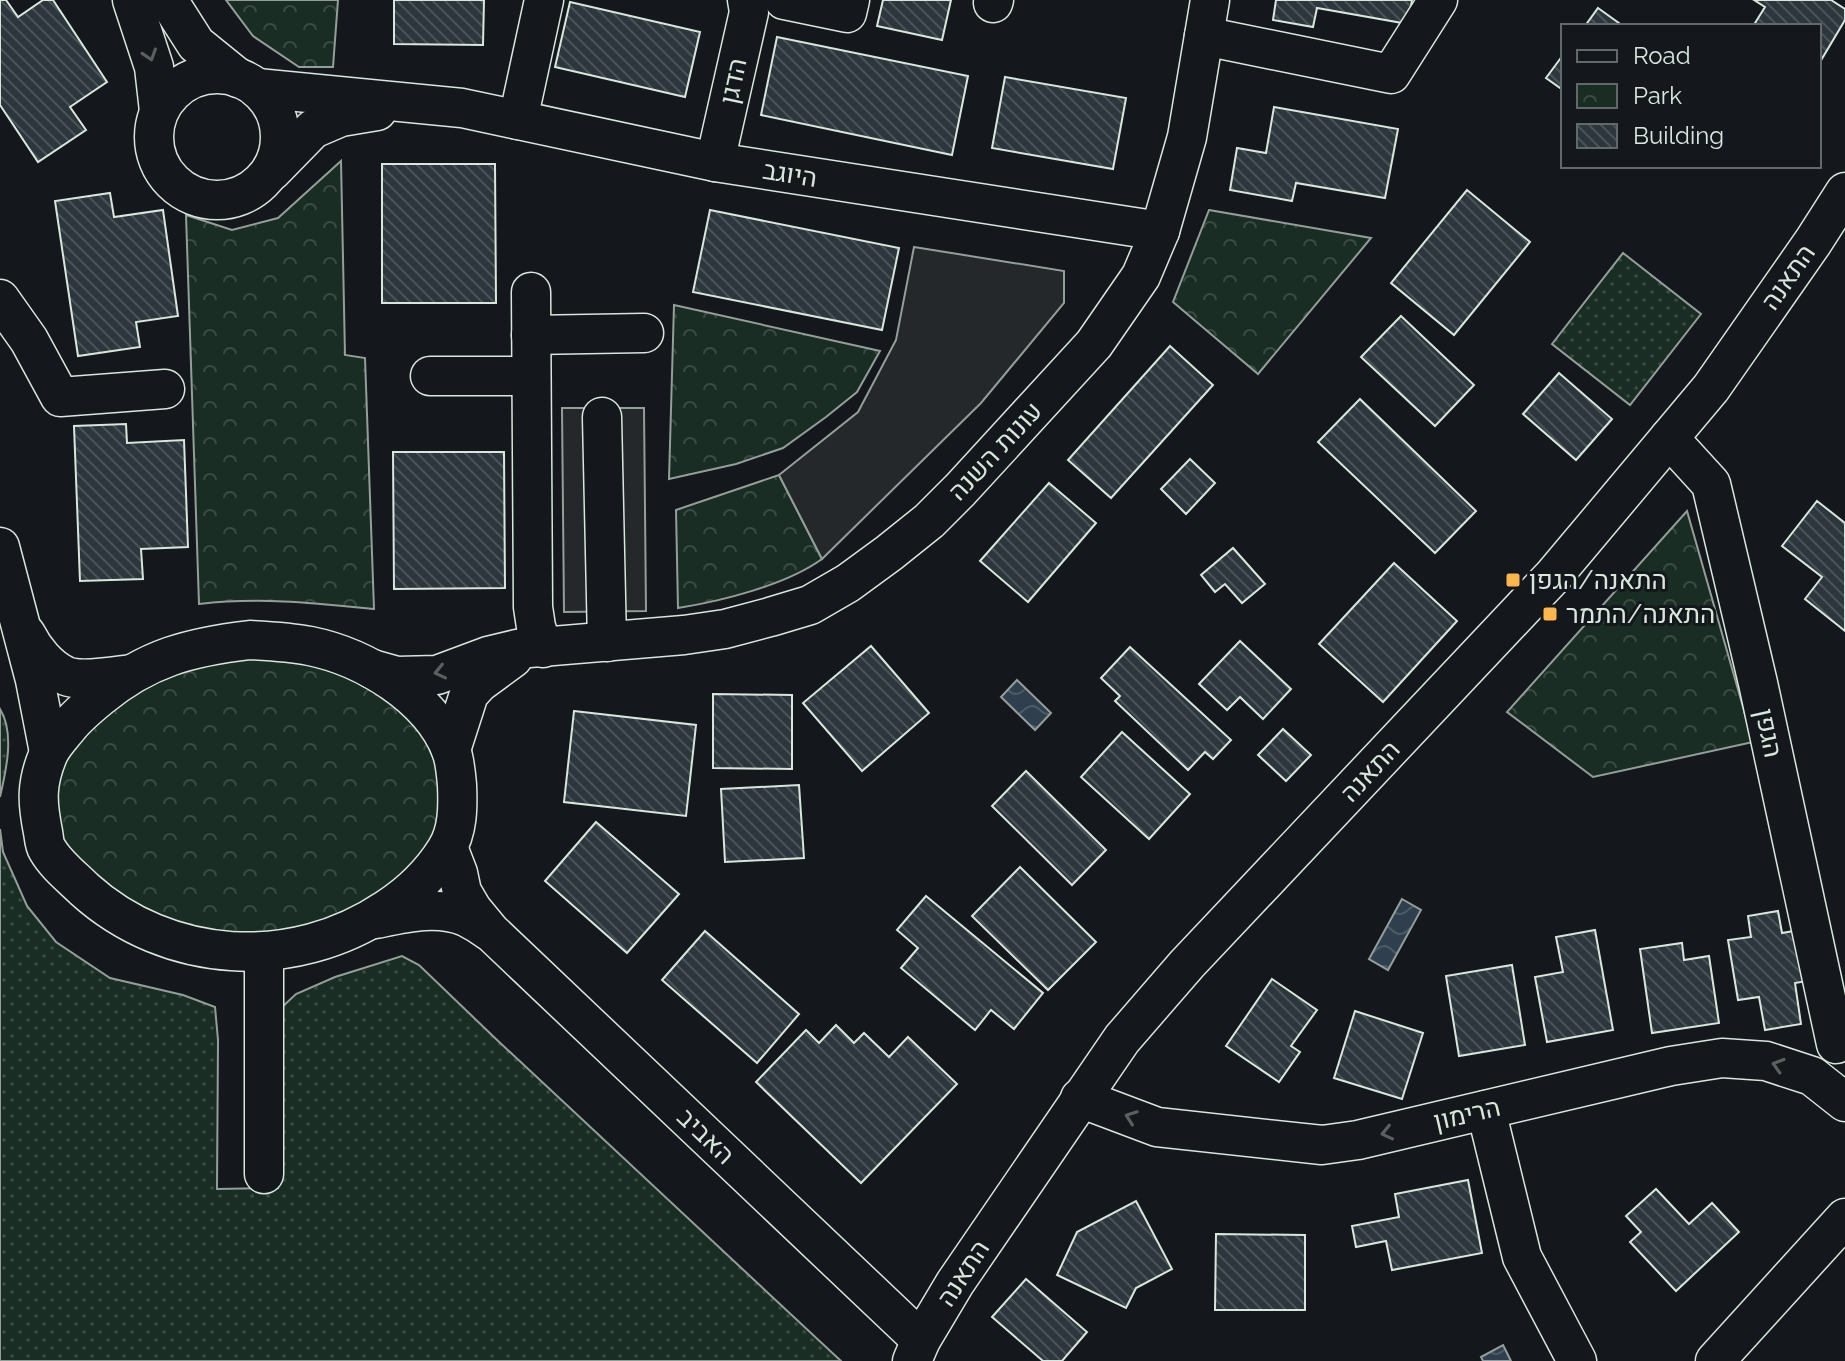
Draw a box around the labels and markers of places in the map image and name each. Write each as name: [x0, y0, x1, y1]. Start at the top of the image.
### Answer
place label: התאנה/הגפן: [1529, 565, 1667, 595]
marker: התאנה/הגפן: [1504, 571, 1522, 589]
place label: התאנה/התמר: [1566, 599, 1715, 629]
marker: התאנה/התמר: [1541, 605, 1559, 623]

